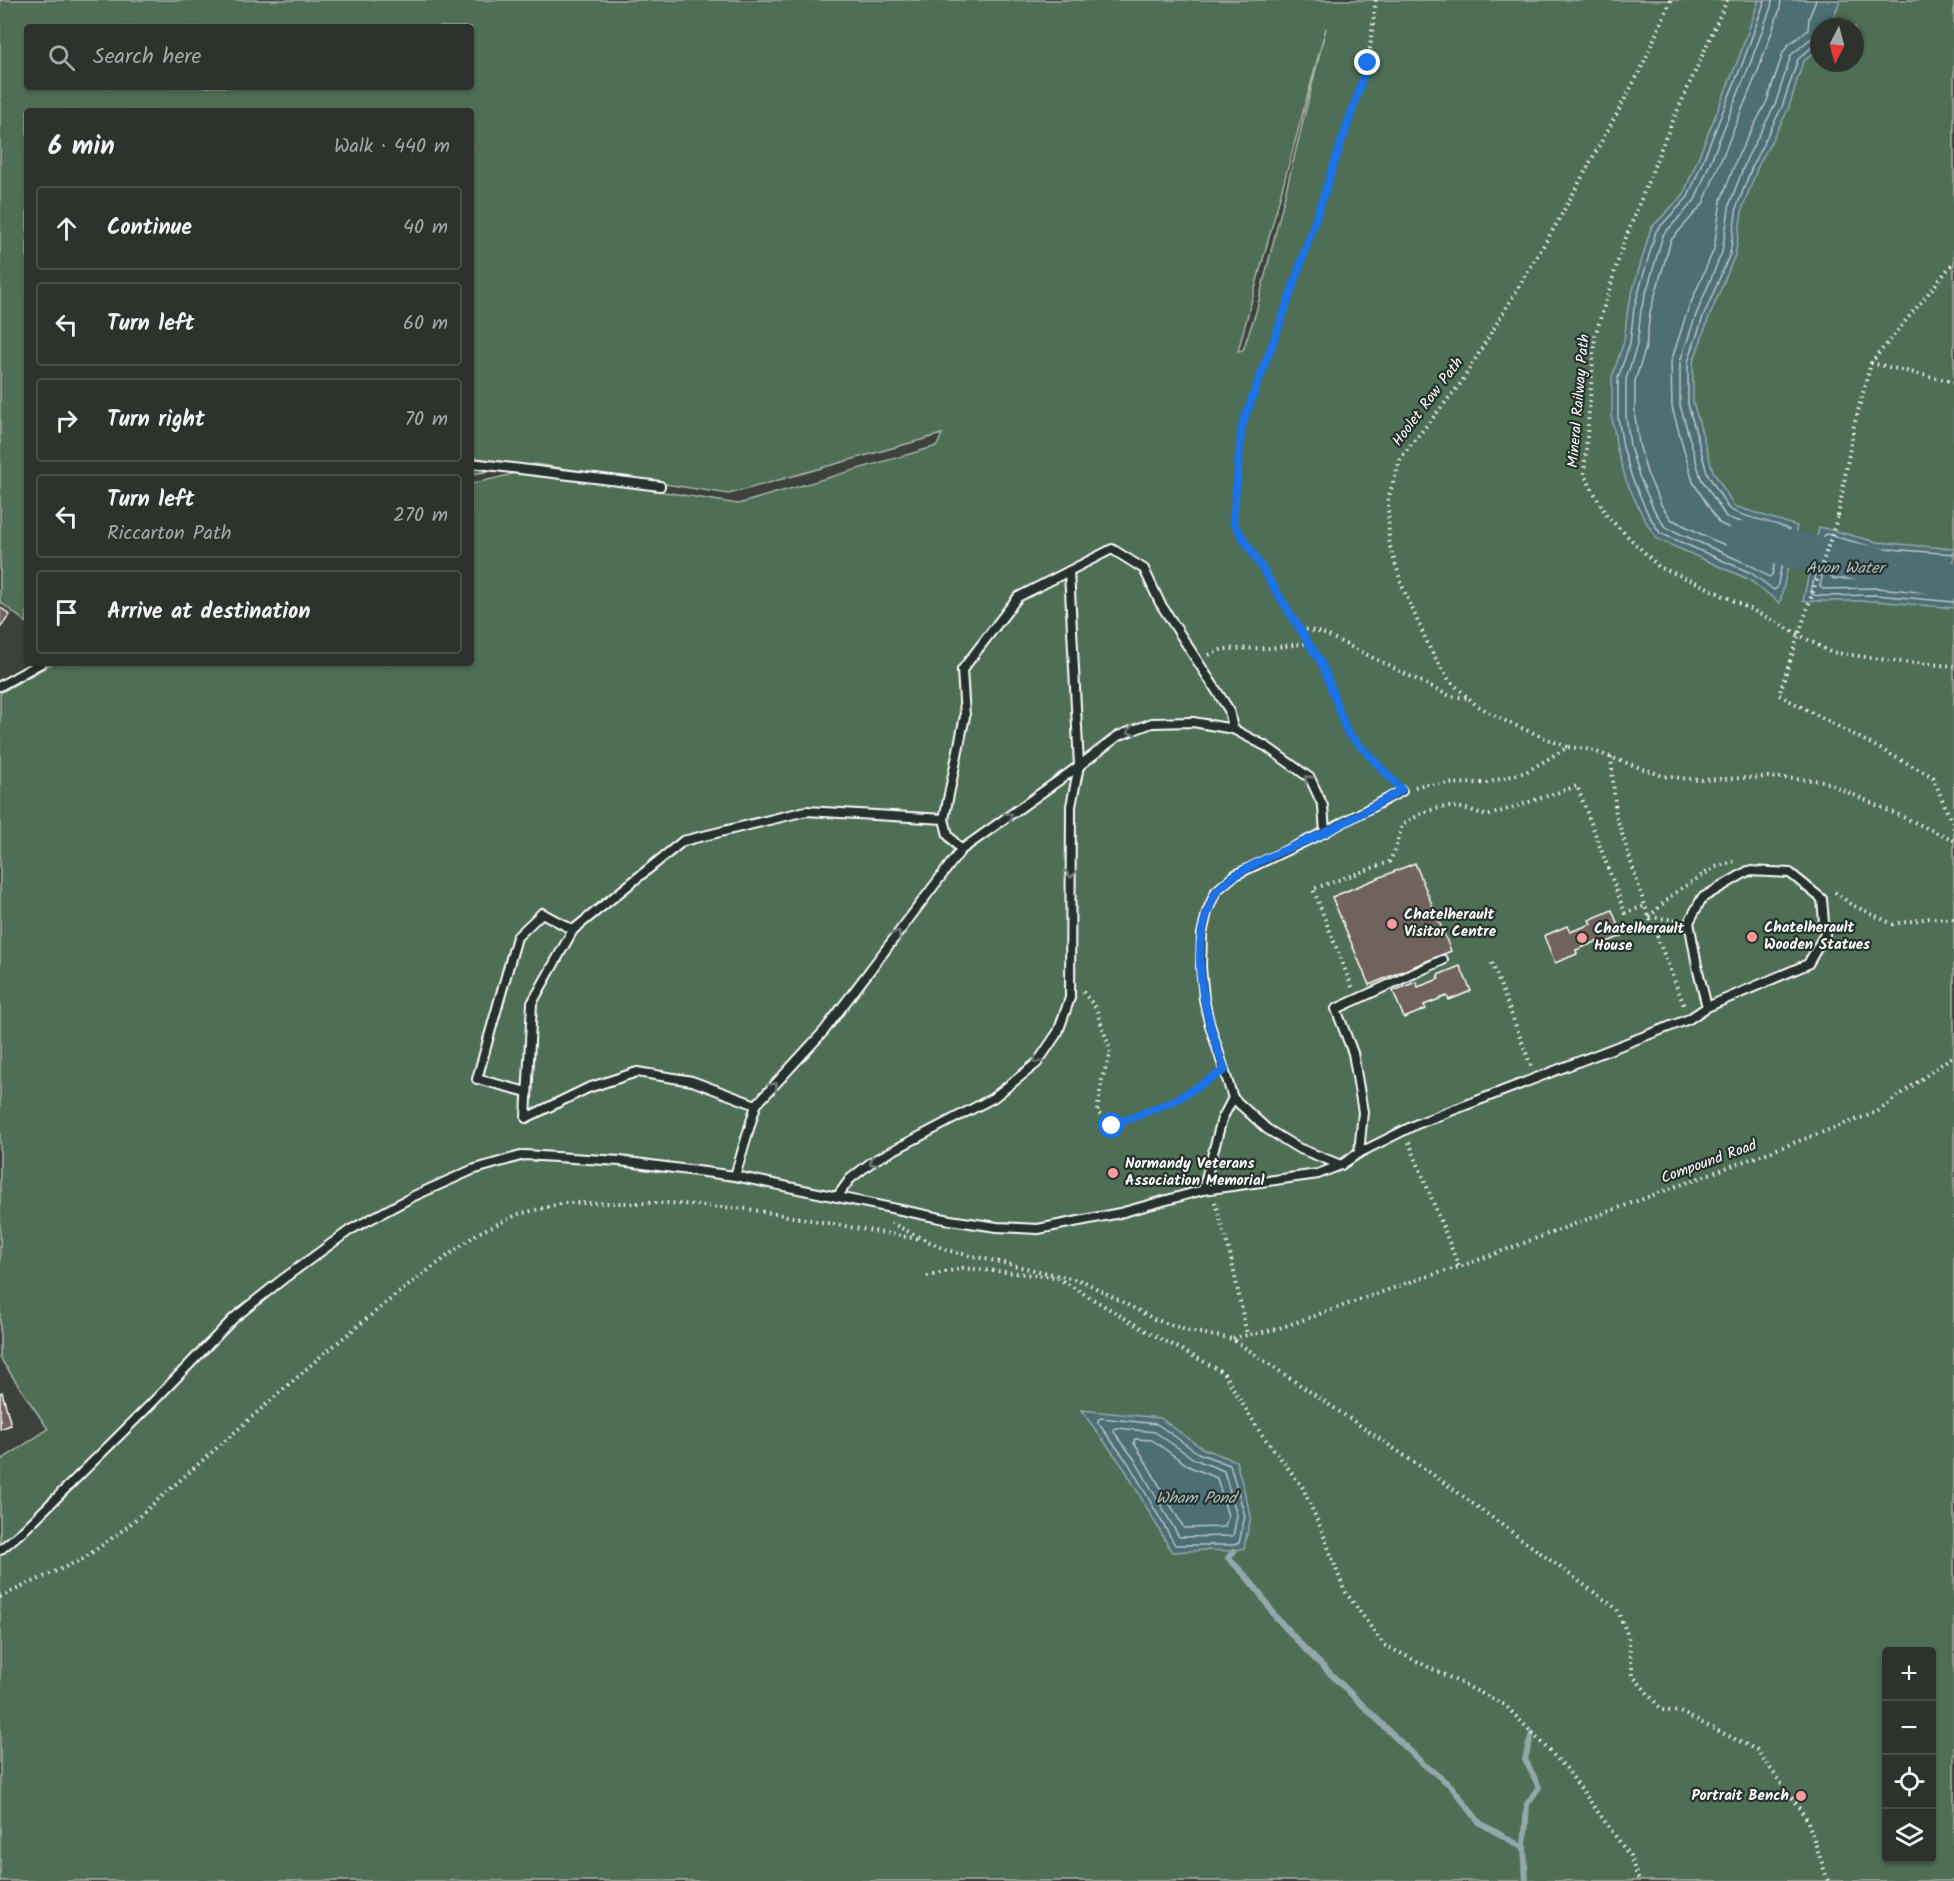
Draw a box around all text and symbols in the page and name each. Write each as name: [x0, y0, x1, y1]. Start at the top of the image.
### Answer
north arrow: [1810, 18, 1864, 72]
search box: [24, 24, 474, 90]
text: Search here: [93, 40, 201, 75]
icon: search: [45, 41, 78, 74]
route end: [1354, 49, 1380, 75]
text: 6 min: [48, 126, 115, 168]
text: Walk · 440 m: [334, 131, 450, 163]
text: Continue: [107, 211, 192, 246]
icon: ahead: [50, 212, 83, 245]
text: 40 m: [403, 212, 448, 244]
text: Turn left: [107, 307, 194, 342]
icon: left: [50, 308, 83, 341]
text: 60 m: [403, 308, 448, 340]
street label: Mineral Railway Path: [1561, 333, 1597, 469]
street label: Hoolet Row Path: [1386, 352, 1470, 452]
text: Turn right: [107, 403, 205, 438]
icon: right: [50, 404, 83, 437]
text: 70 m: [405, 404, 448, 436]
text: Turn left: [107, 483, 194, 518]
icon: left: [50, 500, 83, 533]
text: 270 m: [393, 500, 448, 532]
text: Riccarton Path: [107, 518, 231, 550]
water label: Avon Water: [1806, 556, 1887, 581]
text: Arrive at destination: [107, 595, 310, 630]
icon: arrive: [50, 596, 83, 629]
one-way arrow: [1126, 724, 1137, 736]
one-way arrow: [1304, 775, 1315, 786]
one-way arrow: [1002, 812, 1013, 823]
one-way arrow: [1065, 870, 1077, 879]
place label: Chatelherault Visitor Centre: [1404, 903, 1497, 944]
place label: Chatelherault Wooden Statues: [1764, 916, 1870, 957]
marker: Chatelherault Visitor Centre: [1385, 917, 1399, 931]
place label: Chatelherault House: [1594, 917, 1685, 958]
one-way arrow: [890, 930, 901, 941]
marker: Chatelherault Wooden Statues: [1745, 930, 1759, 944]
marker: Chatelherault House: [1575, 931, 1589, 945]
one-way arrow: [1034, 1053, 1045, 1064]
one-way arrow: [767, 1082, 778, 1092]
route start: [1098, 1112, 1124, 1138]
street label: Compound Road: [1658, 1133, 1761, 1190]
place label: Normandy Veterans Association Memorial: [1125, 1152, 1265, 1193]
one-way arrow: [868, 1155, 879, 1166]
marker: Normandy Veterans Association Memorial: [1106, 1166, 1120, 1180]
water label: Wham Pond: [1156, 1486, 1240, 1511]
map controls: [1882, 1647, 1936, 1863]
button: +: [1882, 1647, 1936, 1701]
button: −: [1882, 1701, 1936, 1755]
button: locate: [1882, 1755, 1936, 1809]
place label: Portrait Bench: [1691, 1784, 1789, 1808]
marker: Portrait Bench: [1794, 1789, 1808, 1803]
button: layers: [1882, 1809, 1936, 1863]

